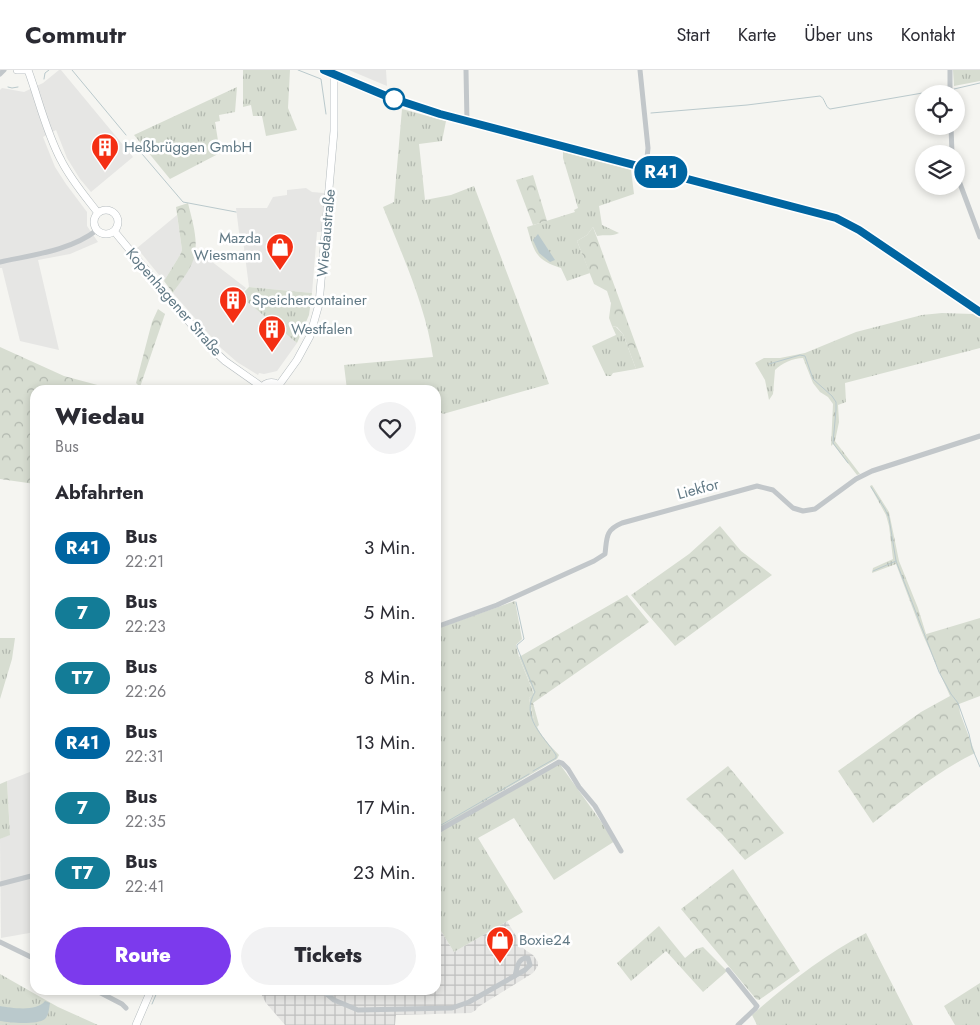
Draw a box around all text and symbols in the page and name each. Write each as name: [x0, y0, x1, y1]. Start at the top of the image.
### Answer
text: Commutr: [25, 17, 127, 52]
text: Start: [676, 22, 710, 48]
text: Karte: [738, 22, 776, 48]
text: Über uns: [804, 22, 873, 48]
text: Kontakt: [901, 22, 955, 48]
map controls: [915, 85, 965, 195]
button: locate: [915, 85, 965, 135]
unlabelled marker: [383, 88, 405, 110]
building icon: Heßbrüggen GmbH: [90, 132, 120, 171]
place label: Heßbrüggen GmbH: [124, 136, 252, 158]
button: layers: [915, 145, 965, 195]
line badge: R41: [632, 156, 690, 188]
text: R41: [644, 159, 678, 185]
street label: Wiedaustraße: [311, 188, 341, 278]
place label: Mazda Wiesmann: [194, 227, 261, 266]
shop icon: Mazda Wiesmann: [265, 232, 295, 271]
street label: Kopenhagener Straße: [121, 243, 228, 361]
building icon: Speichercontainer: [218, 285, 248, 324]
place label: Speichercontainer: [252, 289, 368, 311]
building icon: Westfalen: [257, 314, 287, 353]
place label: Westfalen: [291, 318, 353, 340]
text: Wiedau: [55, 398, 145, 433]
button: heart: [364, 402, 416, 454]
text: Bus: [55, 435, 79, 458]
street label: Liekfor: [675, 473, 722, 505]
text: Abfahrten: [55, 479, 144, 506]
text: Bus: [125, 523, 157, 550]
text: 3 Min.: [364, 534, 416, 561]
text: R41: [66, 535, 99, 561]
text: 22:21: [125, 550, 164, 573]
text: Bus: [125, 588, 157, 615]
text: 5 Min.: [364, 599, 416, 626]
text: 7: [77, 600, 88, 626]
text: 22:23: [125, 615, 166, 638]
text: Bus: [125, 653, 157, 680]
text: 8 Min.: [364, 664, 416, 691]
text: T7: [72, 665, 93, 691]
text: 22:26: [125, 680, 166, 703]
text: Bus: [125, 718, 157, 745]
text: 13 Min.: [355, 729, 416, 756]
text: R41: [66, 730, 99, 756]
text: 22:31: [125, 745, 164, 768]
text: Bus: [125, 783, 157, 810]
text: 17 Min.: [356, 794, 416, 821]
text: 7: [77, 795, 88, 821]
text: 22:35: [125, 810, 166, 833]
text: Bus: [125, 848, 157, 875]
text: 23 Min.: [353, 859, 416, 886]
text: T7: [72, 860, 93, 886]
text: 22:41: [125, 875, 165, 898]
shop icon: Boxie24: [485, 925, 515, 964]
button: Route: [55, 927, 231, 985]
button: Tickets: [241, 927, 416, 985]
place label: Boxie24: [519, 929, 571, 951]

